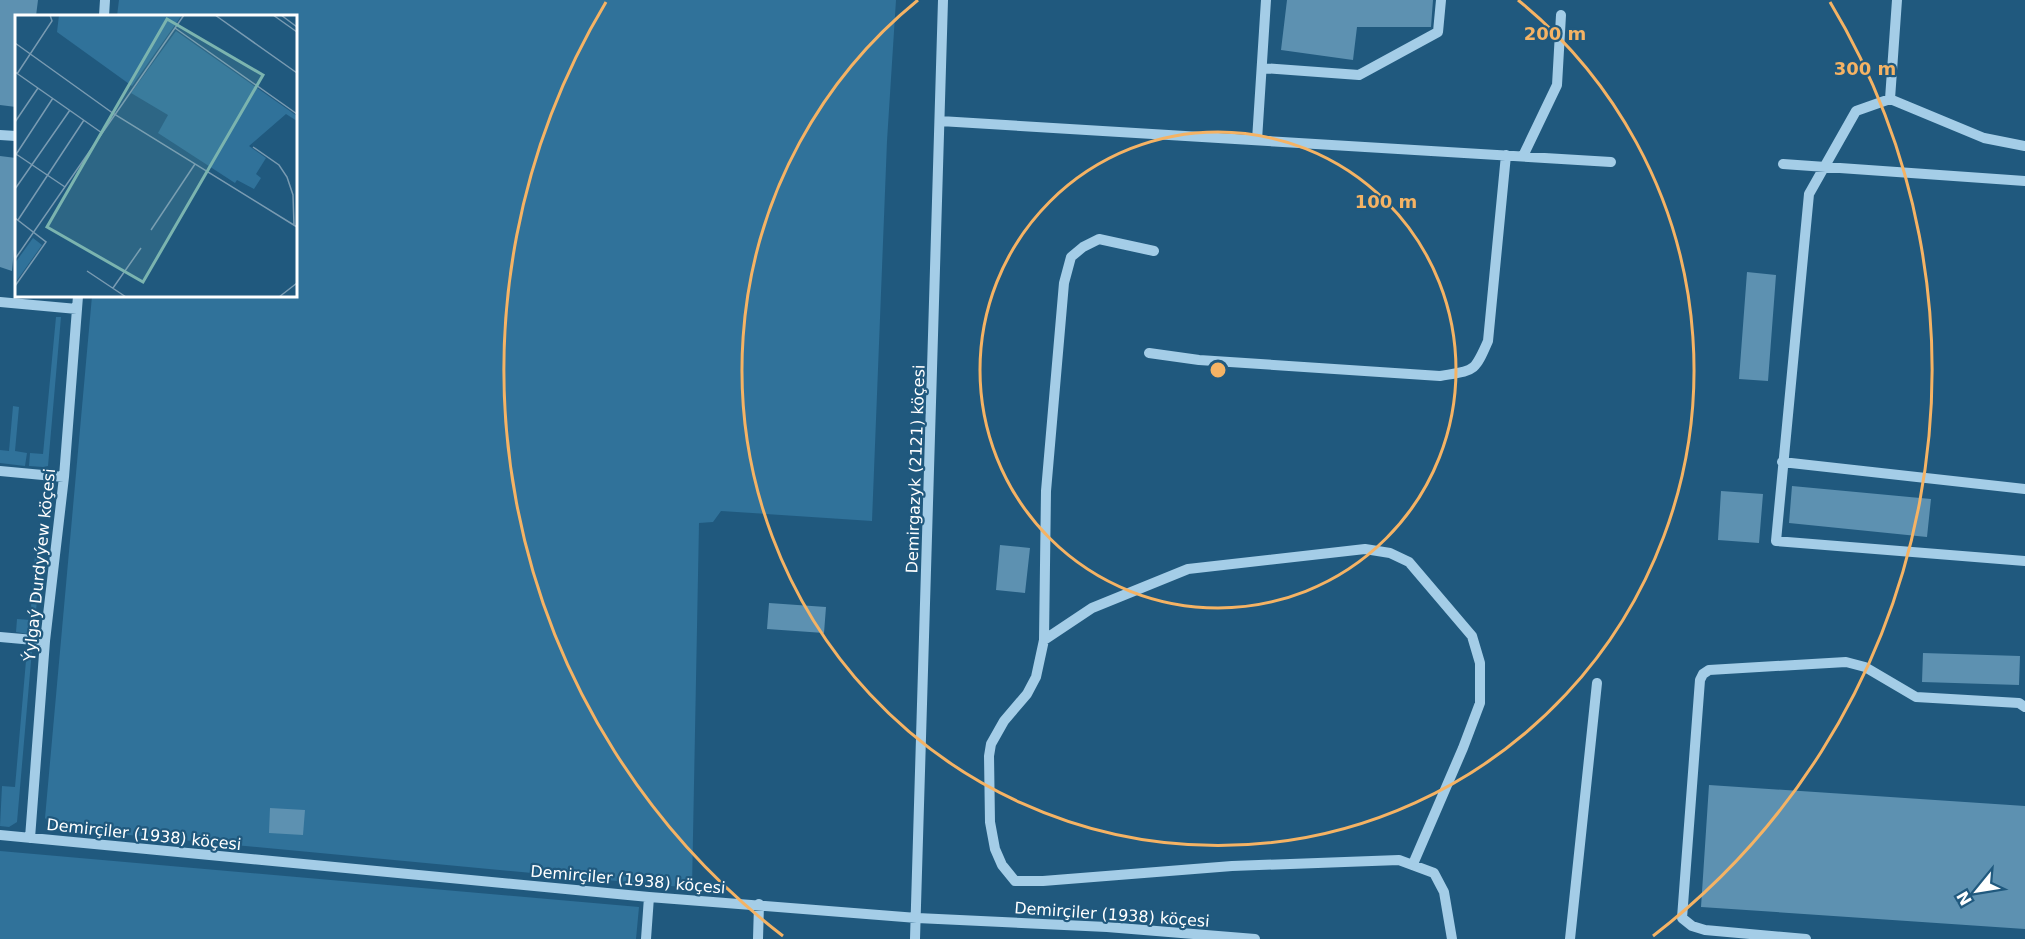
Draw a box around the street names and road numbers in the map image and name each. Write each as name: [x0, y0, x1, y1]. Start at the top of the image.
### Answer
street label: Demirgazyk (2121) köçesi: [902, 364, 929, 574]
street label: Ýylgaý Durdyýew köçesi: [20, 468, 59, 664]
street label: Demirçiler (1938) köçesi: [46, 815, 242, 854]
street label: Demirçiler (1938) köçesi: [530, 862, 726, 897]
street label: Demirçiler (1938) köçesi: [1014, 898, 1210, 931]

